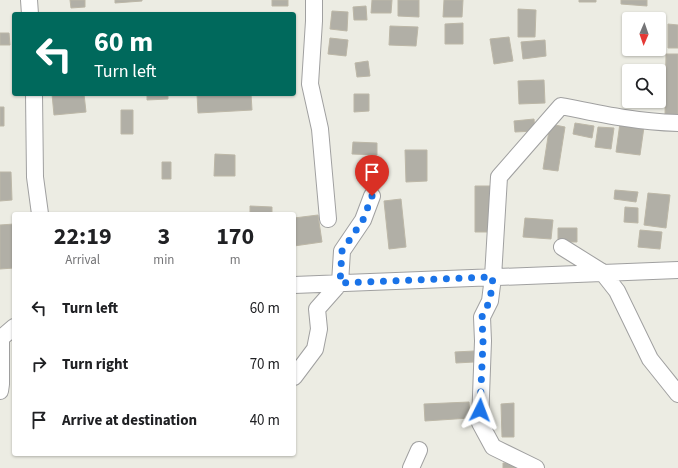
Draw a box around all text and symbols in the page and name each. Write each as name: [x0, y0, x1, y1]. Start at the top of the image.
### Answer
north arrow: [622, 12, 666, 56]
map controls: [622, 12, 666, 108]
text: 60 m: [94, 22, 153, 62]
icon: left: [28, 28, 80, 80]
text: Turn left: [94, 59, 156, 84]
button: search: [622, 64, 666, 108]
pin: [355, 155, 389, 196]
icon: arrive: [361, 161, 383, 183]
text: 22:19: [54, 219, 112, 254]
text: 3: [158, 219, 170, 254]
text: 170: [216, 219, 254, 254]
text: Arrival: [65, 251, 100, 269]
text: min: [153, 251, 174, 269]
text: m: [230, 251, 241, 269]
icon: left: [28, 297, 50, 319]
text: Turn left: [62, 298, 118, 319]
text: 60 m: [250, 298, 280, 319]
icon: right: [28, 353, 50, 375]
text: Turn right: [62, 354, 128, 375]
text: 70 m: [250, 354, 280, 375]
position arrow: [459, 389, 501, 431]
icon: arrive: [28, 409, 50, 431]
text: Arrive at destination: [62, 410, 197, 431]
text: 40 m: [250, 410, 280, 431]

